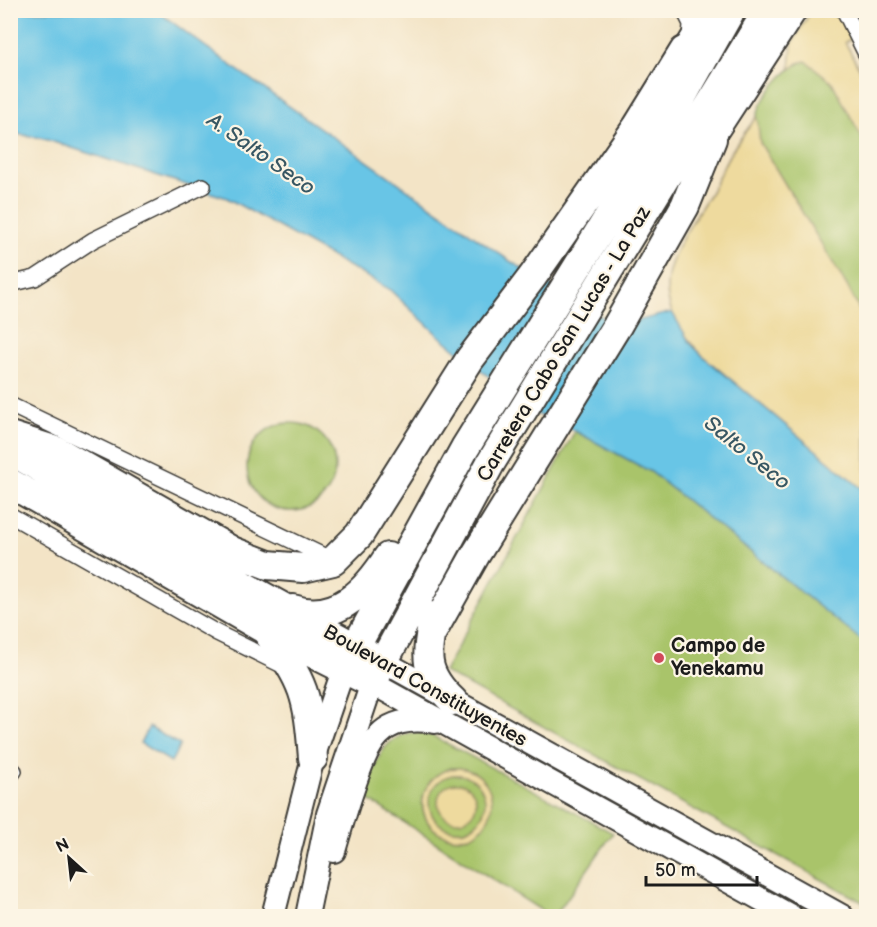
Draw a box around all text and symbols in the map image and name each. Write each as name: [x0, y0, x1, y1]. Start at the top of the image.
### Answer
water label: A. Salto Seco: [201, 107, 320, 200]
street label: Carretera Cabo San Lucas - La Paz: [472, 202, 656, 486]
water label: Salto Seco: [699, 411, 795, 495]
street label: Boulevard Constituyentes: [319, 620, 531, 752]
place label: Campo de Yenekamu: [671, 634, 765, 681]
marker: Campo de Yenekamu: [652, 651, 666, 665]
north arrow: [39, 828, 99, 888]
text: N: [53, 835, 73, 857]
scale bar: [646, 849, 757, 887]
text: 50 m: [655, 860, 696, 881]

